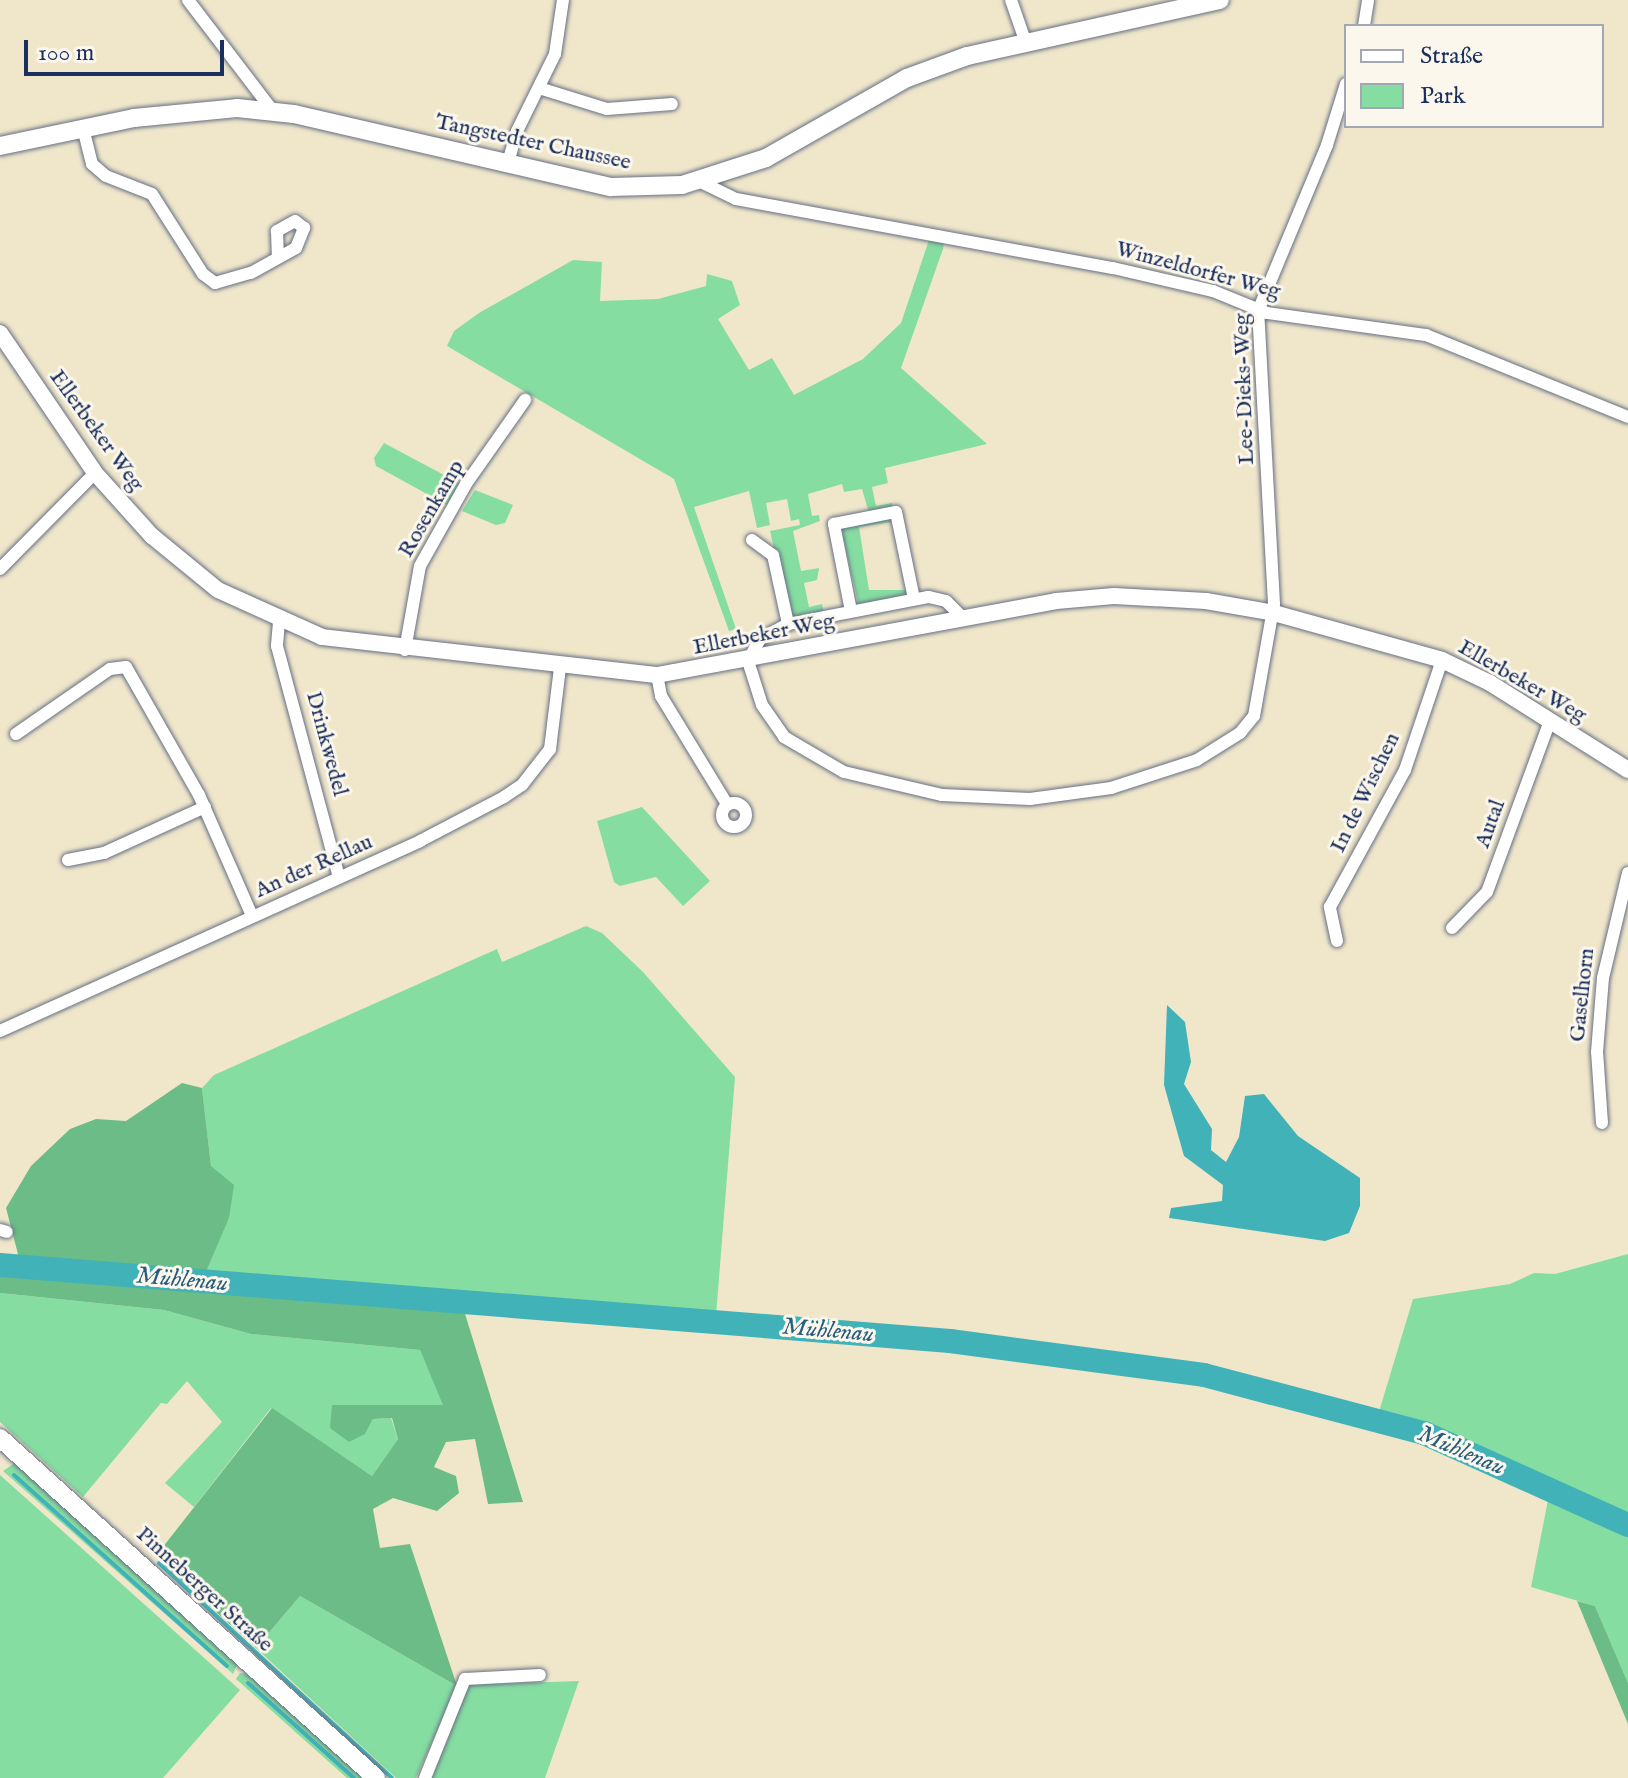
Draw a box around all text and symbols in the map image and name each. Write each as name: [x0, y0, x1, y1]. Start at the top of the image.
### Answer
scale bar: [28, 24, 228, 74]
legend: [1344, 24, 1604, 128]
text: 100 m: [38, 38, 94, 69]
text: Straße: [1420, 41, 1483, 72]
text: Park: [1420, 81, 1466, 112]
street label: Tangstedter Chaussee: [433, 109, 633, 177]
street label: Winzeldorfer Weg: [1113, 236, 1283, 306]
street label: Lee-Dieks-Weg: [1229, 313, 1261, 465]
street label: Ellerbeker Weg: [43, 365, 149, 497]
street label: Rosenkamp: [394, 456, 470, 562]
street label: Ellerbeker Weg: [691, 608, 837, 662]
street label: Ellerbeker Weg: [1453, 635, 1591, 729]
street label: Drinkwedel: [299, 689, 353, 799]
street label: In de Wischen: [1326, 729, 1406, 857]
street label: Autal: [1470, 796, 1512, 852]
street label: An der Rellau: [251, 829, 377, 905]
street label: Gaselhorn: [1565, 947, 1601, 1043]
water label: Mühlenau: [135, 1262, 229, 1298]
water label: Mühlenau: [781, 1313, 875, 1349]
water label: Mühlenau: [1413, 1420, 1509, 1482]
street label: Pinneberger Straße: [130, 1522, 278, 1658]

